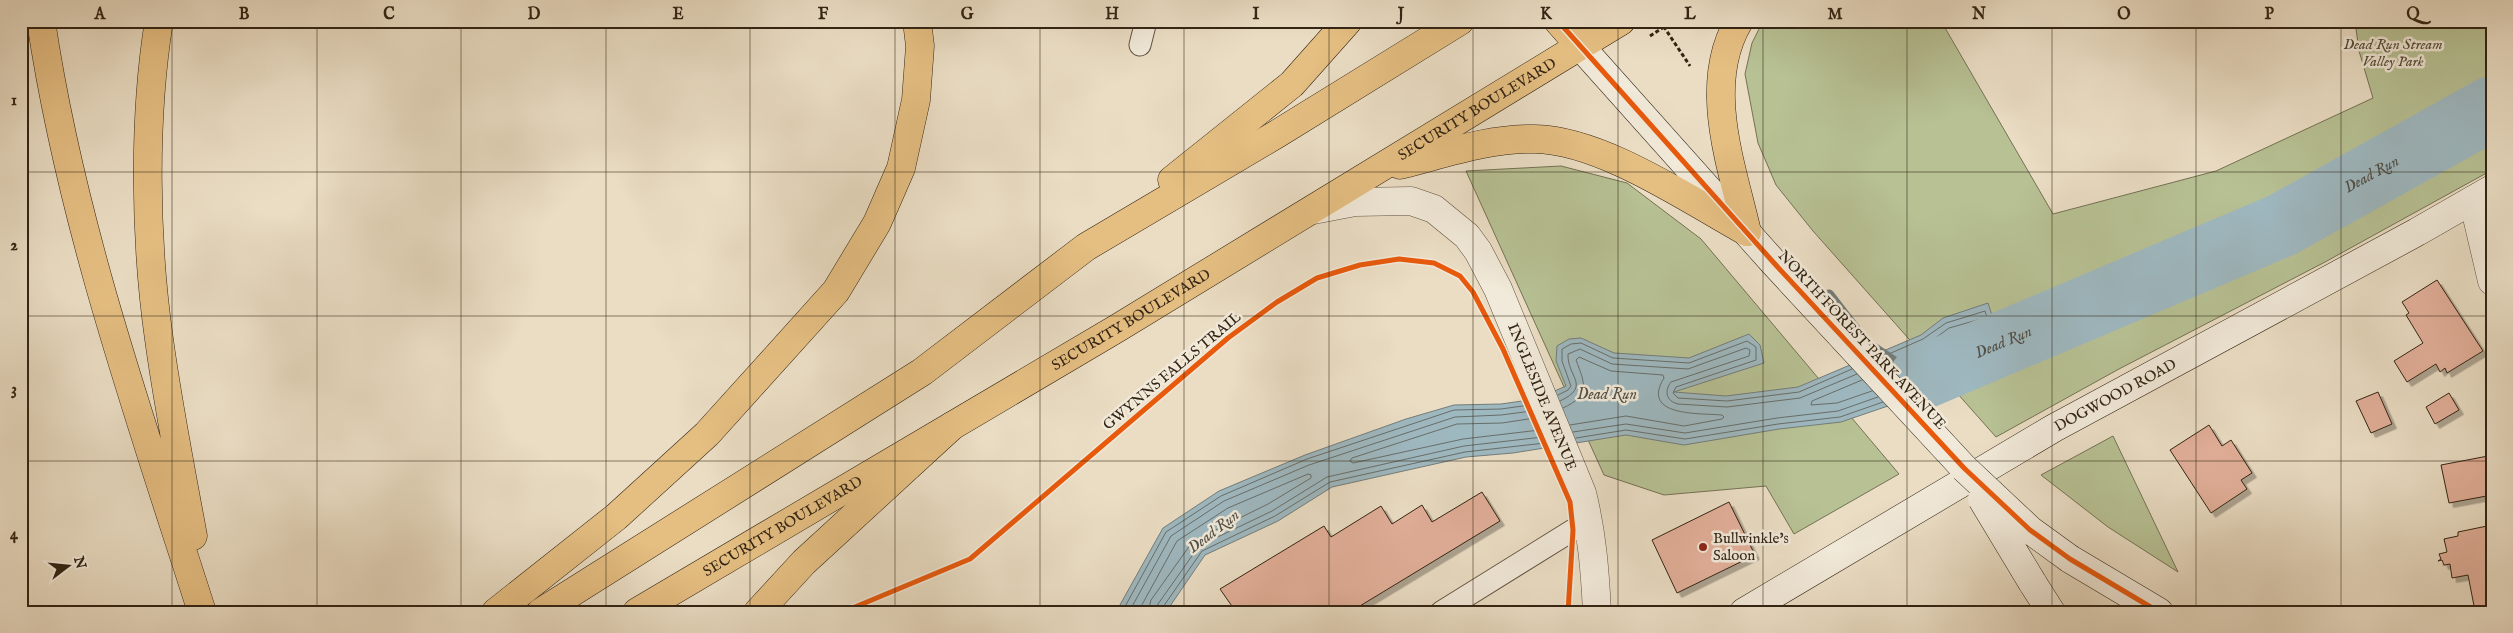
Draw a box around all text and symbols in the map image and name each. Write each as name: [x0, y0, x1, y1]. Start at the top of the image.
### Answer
text: A: [94, 5, 107, 25]
text: B: [239, 5, 250, 25]
text: C: [383, 5, 395, 25]
text: D: [528, 5, 541, 25]
text: E: [672, 5, 684, 25]
text: F: [818, 5, 829, 25]
text: G: [961, 5, 974, 25]
text: H: [1105, 5, 1119, 25]
text: I: [1253, 5, 1260, 25]
text: J: [1396, 5, 1405, 25]
text: K: [1540, 5, 1553, 25]
text: L: [1684, 5, 1696, 25]
text: M: [1827, 5, 1843, 25]
text: N: [1971, 5, 1986, 25]
text: O: [2117, 5, 2131, 25]
text: P: [2264, 5, 2274, 25]
text: Q: [2406, 5, 2431, 25]
park label: Dead Run Stream Valley Park: [2344, 35, 2442, 71]
street label: SECURITY BOULEVARD: [1394, 53, 1560, 164]
text: 1: [11, 91, 17, 111]
water label: Dead Run: [2341, 152, 2403, 198]
text: 2: [10, 236, 18, 256]
street label: NORTH FOREST PARK AVENUE: [1774, 246, 1950, 434]
street label: SECURITY BOULEVARD: [1048, 264, 1214, 375]
street label: GWYNNS FALLS TRAIL: [1099, 307, 1245, 434]
street label: INGLESIDE AVENUE: [1504, 320, 1581, 473]
water label: Dead Run: [1972, 322, 2035, 364]
street label: DOGWOOD ROAD: [2051, 354, 2179, 436]
text: 3: [11, 380, 17, 400]
water label: Dead Run: [1577, 385, 1637, 405]
street label: SECURITY BOULEVARD: [699, 471, 866, 581]
water label: Dead Run: [1184, 506, 1244, 558]
text: 4: [10, 525, 19, 545]
place label: Bullwinkle's Saloon: [1713, 529, 1789, 565]
north arrow: [42, 540, 92, 590]
marker: Bullwinkle's Saloon: [1697, 541, 1709, 553]
text: N: [69, 553, 90, 571]

